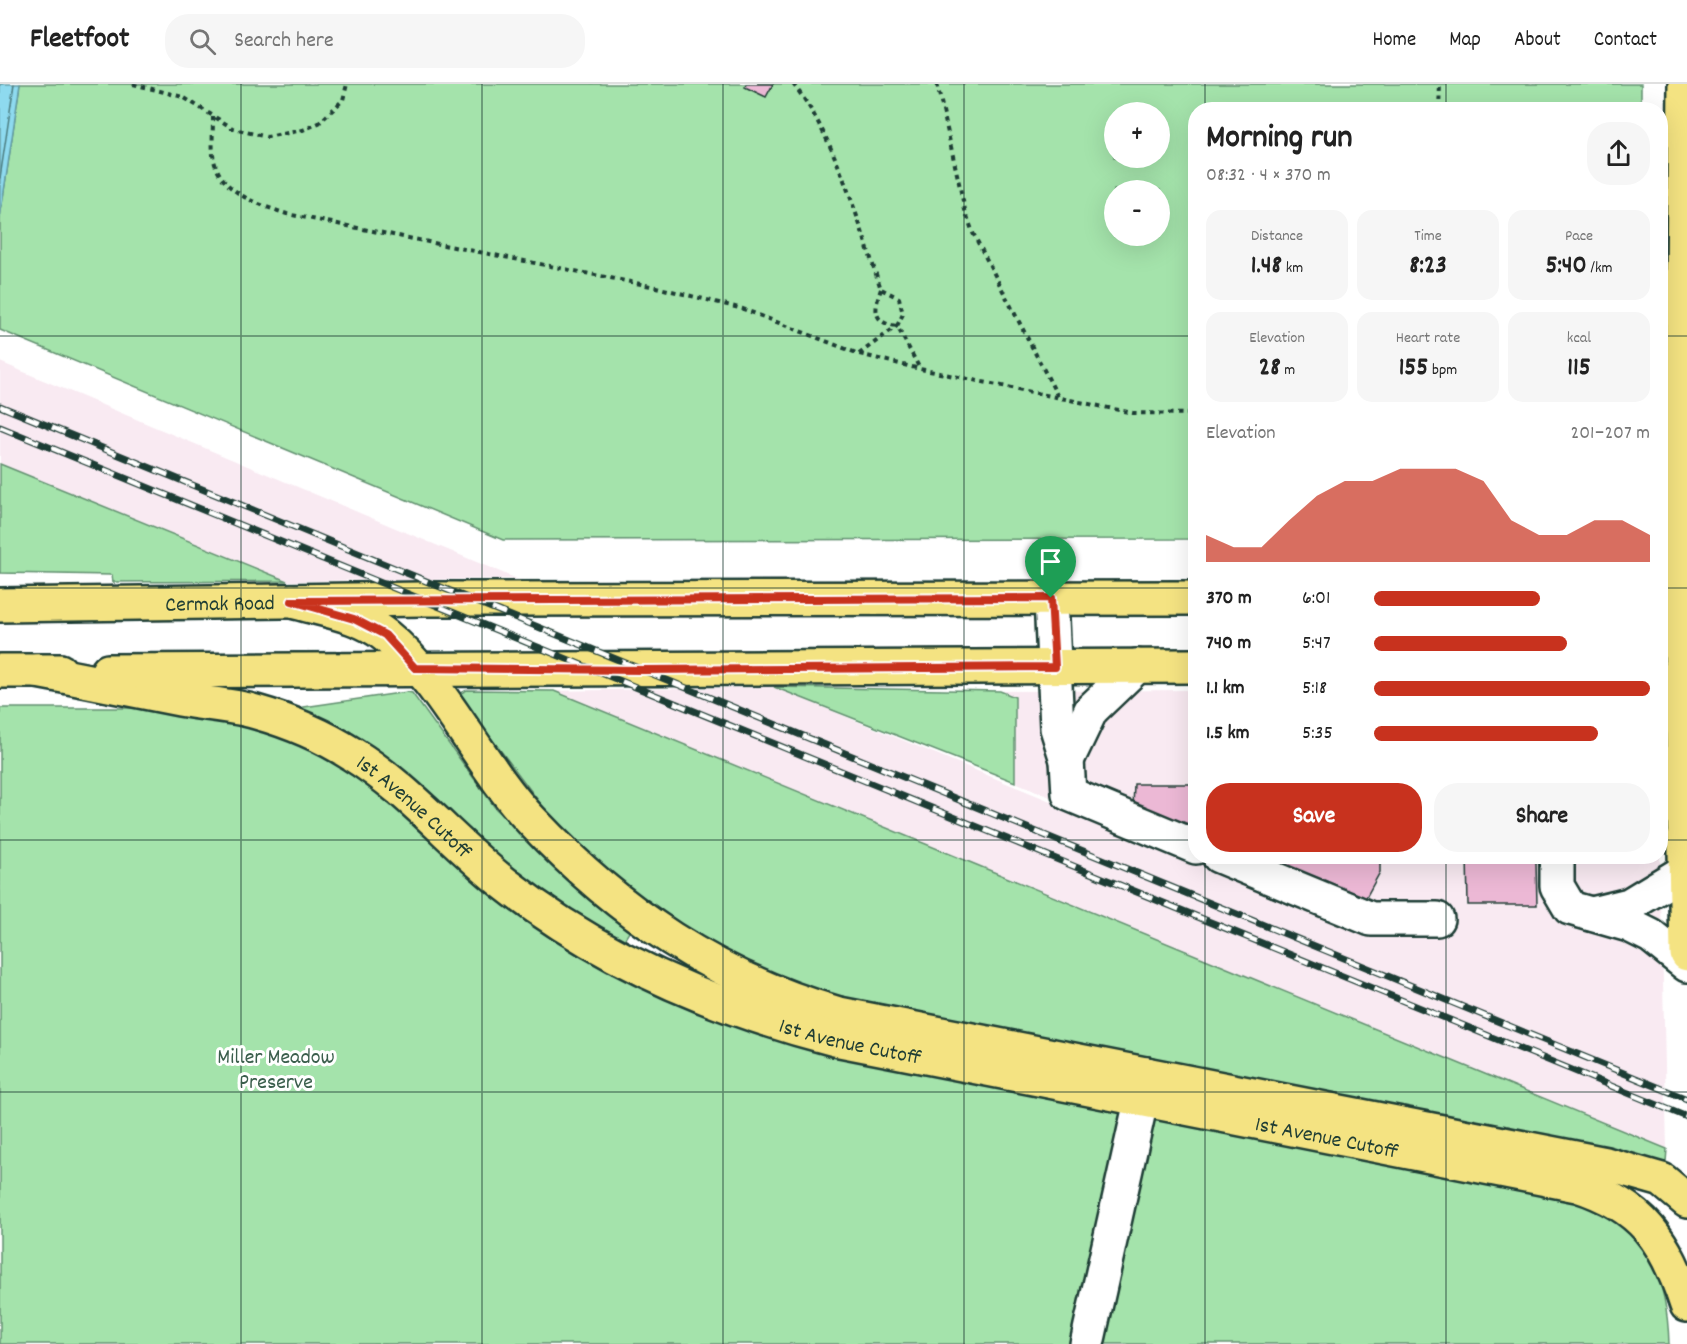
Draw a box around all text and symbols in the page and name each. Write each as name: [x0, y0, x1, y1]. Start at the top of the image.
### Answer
search box: [165, 14, 585, 68]
text: Fleetfoot: [30, 21, 129, 61]
icon: search: [186, 25, 219, 58]
text: Search here: [234, 26, 334, 57]
text: Home: [1372, 26, 1416, 56]
text: Map: [1449, 26, 1481, 56]
text: About: [1514, 26, 1561, 56]
text: Contact: [1594, 26, 1657, 56]
map controls: [1104, 102, 1170, 246]
button: +: [1104, 102, 1170, 168]
text: Morning run: [1206, 116, 1353, 163]
button: share: [1587, 122, 1650, 185]
text: 08:32 · 4 × 370 m: [1206, 162, 1331, 190]
button: −: [1104, 180, 1170, 246]
text: Distance: [1251, 225, 1303, 248]
text: Time: [1414, 225, 1442, 248]
text: Pace: [1565, 225, 1593, 248]
text: 1.48: [1251, 248, 1282, 285]
text: 8:23: [1409, 248, 1447, 285]
text: 5:40: [1545, 248, 1587, 285]
text: km: [1282, 257, 1303, 280]
text: /km: [1587, 257, 1613, 280]
text: Elevation: [1249, 327, 1305, 350]
text: Heart rate: [1396, 327, 1460, 350]
text: kcal: [1567, 327, 1591, 350]
text: 28: [1259, 350, 1281, 387]
text: 155: [1399, 350, 1428, 387]
text: 115: [1567, 350, 1591, 387]
text: m: [1281, 359, 1295, 382]
text: bpm: [1428, 359, 1457, 382]
text: Elevation: [1206, 420, 1276, 448]
text: 201–207 m: [1570, 420, 1650, 448]
pin: [1025, 536, 1076, 598]
icon: arrive: [1034, 545, 1067, 578]
text: 370 m: [1206, 585, 1252, 613]
text: 6:01: [1302, 585, 1330, 613]
street label: Cermak Road: [165, 589, 275, 622]
text: 740 m: [1206, 630, 1251, 658]
text: 5:47: [1302, 630, 1331, 658]
text: 1.1 km: [1206, 675, 1245, 703]
text: 5:18: [1302, 675, 1327, 703]
text: 1.5 km: [1206, 720, 1249, 748]
text: 5:35: [1302, 720, 1333, 748]
street label: 1st Avenue Cutoff: [349, 749, 478, 868]
button: Save: [1206, 783, 1422, 852]
button: Share: [1434, 783, 1650, 852]
street label: 1st Avenue Cutoff: [775, 1012, 924, 1075]
park label: Miller Meadow Preserve: [217, 1043, 335, 1099]
street label: 1st Avenue Cutoff: [1252, 1110, 1401, 1169]

